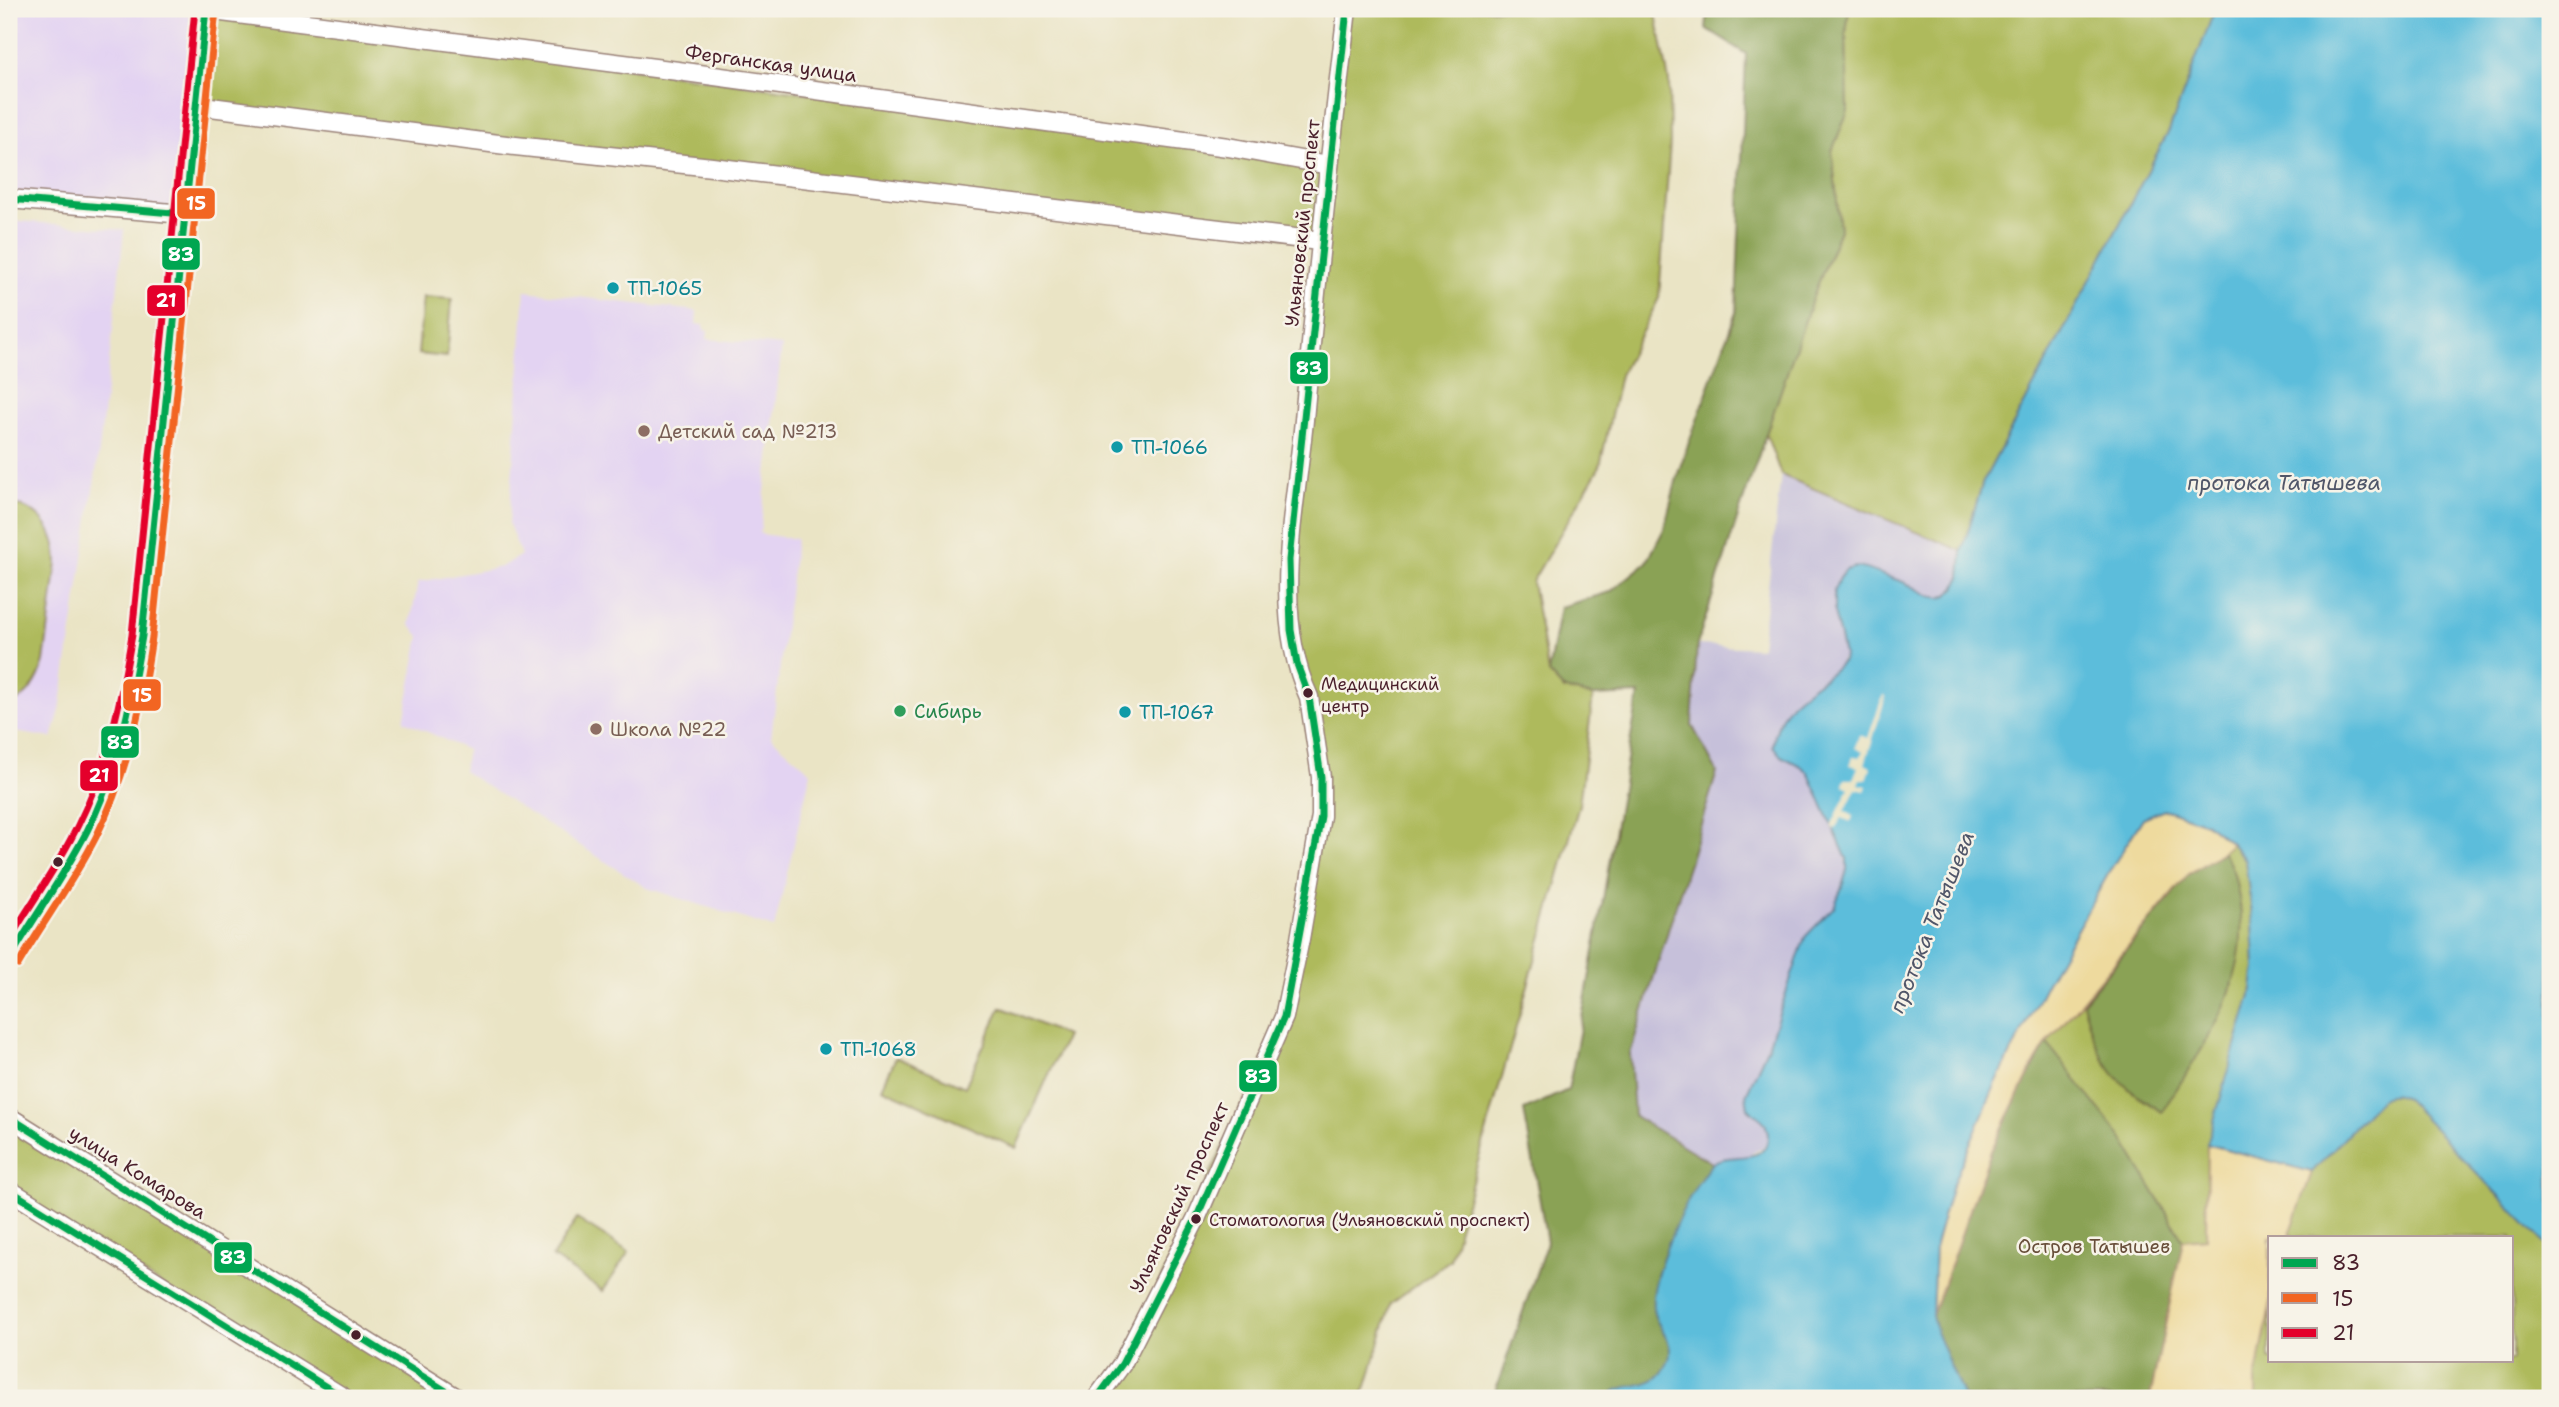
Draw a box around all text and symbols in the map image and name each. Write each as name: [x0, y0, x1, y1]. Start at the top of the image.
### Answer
street label: Ферганская улица: [683, 39, 859, 88]
street label: Ульяновский проспект: [1279, 118, 1326, 328]
line badge: 15: [176, 187, 216, 220]
text: 15: [186, 191, 206, 216]
line badge: 83: [161, 237, 201, 271]
text: 83: [168, 242, 194, 267]
place label: ТП-1065: [627, 276, 702, 301]
marker: ТП-1065: [605, 280, 621, 296]
line badge: 21: [146, 284, 186, 317]
text: 21: [155, 288, 177, 313]
line badge: 83: [1289, 351, 1329, 385]
text: 83: [1296, 356, 1322, 381]
place label: Детский сад №213: [658, 419, 837, 444]
marker: Детский сад №213: [636, 423, 652, 439]
place label: ТП-1066: [1131, 435, 1208, 460]
marker: ТП-1066: [1109, 439, 1125, 455]
water label: протока Татышева: [2187, 469, 2381, 497]
place label: Медицинский центр: [1321, 673, 1439, 717]
line badge: 15: [122, 678, 162, 712]
text: 15: [132, 683, 152, 708]
marker: Медицинский центр: [1301, 686, 1315, 700]
place label: Сибирь: [914, 699, 982, 724]
place label: ТП-1067: [1139, 700, 1214, 725]
marker: Сибирь: [892, 703, 908, 719]
marker: ТП-1067: [1117, 704, 1133, 720]
place label: Школа №22: [610, 717, 727, 742]
marker: Школа №22: [588, 721, 604, 737]
line badge: 83: [100, 725, 140, 759]
text: 83: [107, 730, 133, 755]
line badge: 21: [79, 759, 119, 792]
text: 21: [88, 763, 110, 788]
water label: протока Татышева: [1883, 827, 1981, 1017]
unlabelled marker: [51, 855, 65, 869]
place label: ТП-1068: [840, 1037, 917, 1062]
marker: ТП-1068: [818, 1041, 834, 1057]
line badge: 83: [1238, 1059, 1278, 1093]
text: 83: [1245, 1064, 1271, 1089]
street label: Ульяновский проспект: [1124, 1097, 1235, 1297]
street label: улица Комарова: [64, 1120, 211, 1225]
place label: Стоматология (Ульяновский проспект): [1209, 1209, 1530, 1231]
marker: Стоматология (Ульяновский проспект): [1189, 1212, 1203, 1226]
park label: Остров Татышев: [2018, 1234, 2170, 1259]
legend: [2268, 1236, 2514, 1362]
line badge: 83: [213, 1241, 253, 1274]
text: 83: [220, 1245, 246, 1270]
text: 83: [2332, 1249, 2360, 1277]
text: 15: [2332, 1285, 2353, 1313]
text: 21: [2332, 1319, 2354, 1347]
unlabelled marker: [349, 1328, 363, 1342]

